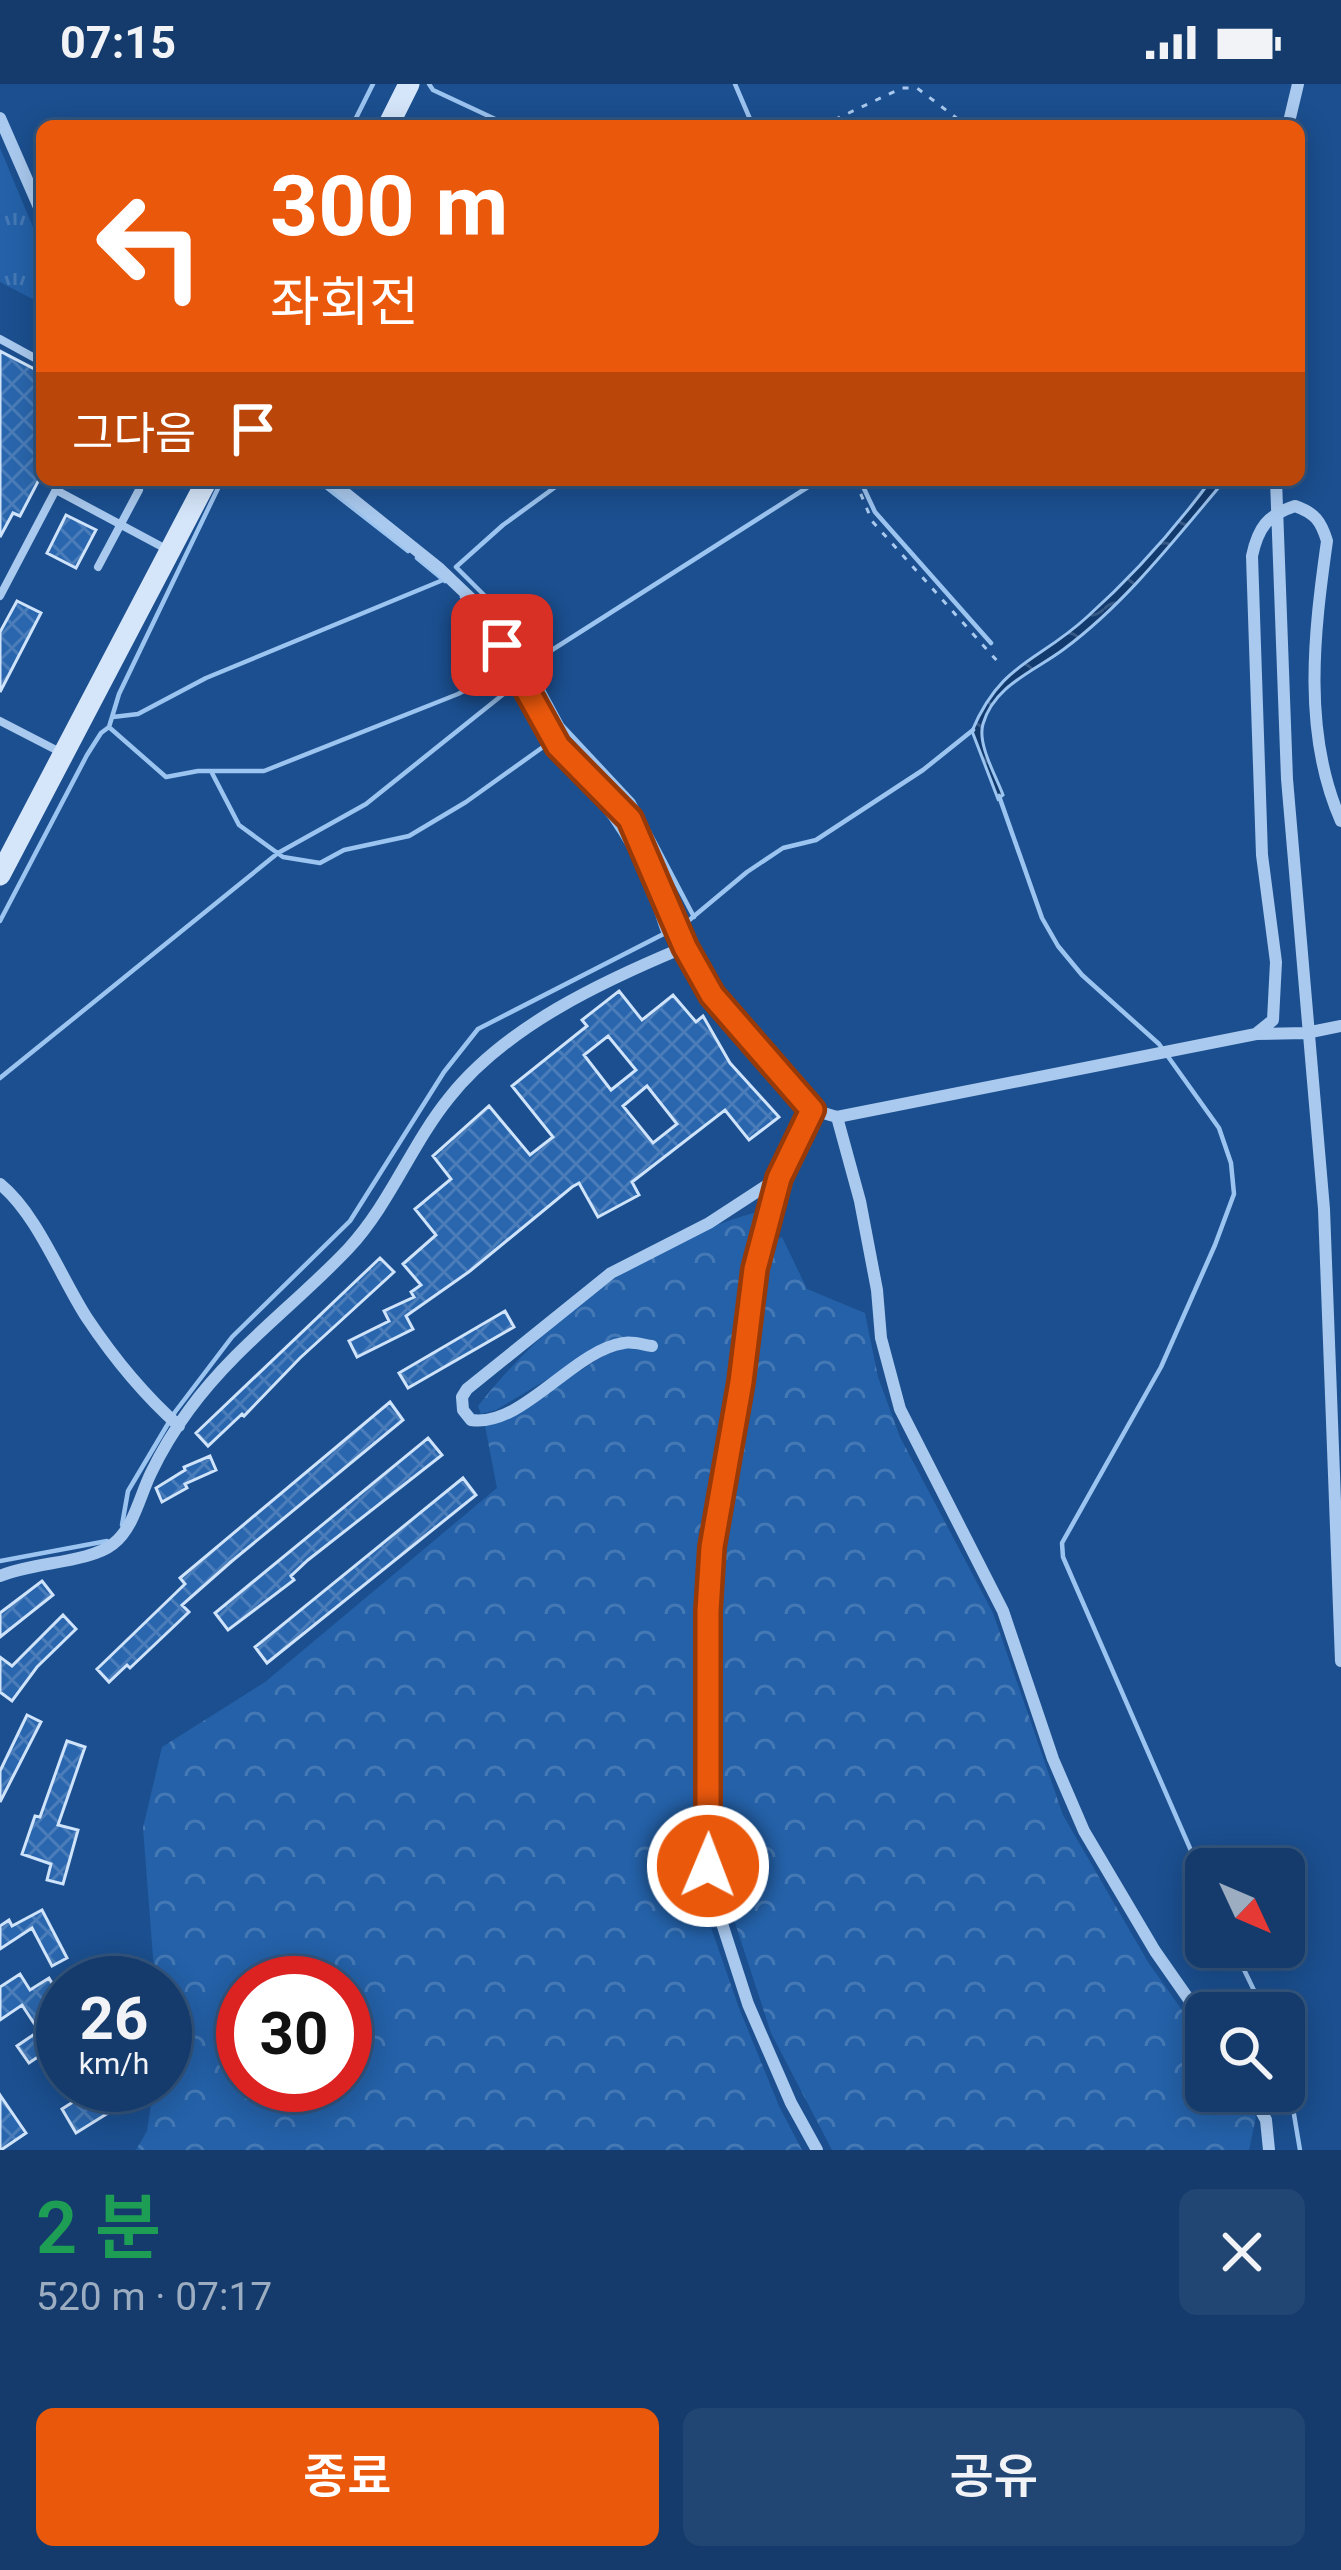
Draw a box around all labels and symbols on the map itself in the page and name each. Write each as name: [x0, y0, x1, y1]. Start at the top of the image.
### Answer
pin: [451, 594, 553, 696]
position arrow: [645, 1803, 771, 1929]
north arrow: [1185, 1848, 1305, 1968]
speed limit sign: 30: [216, 1956, 372, 2112]

